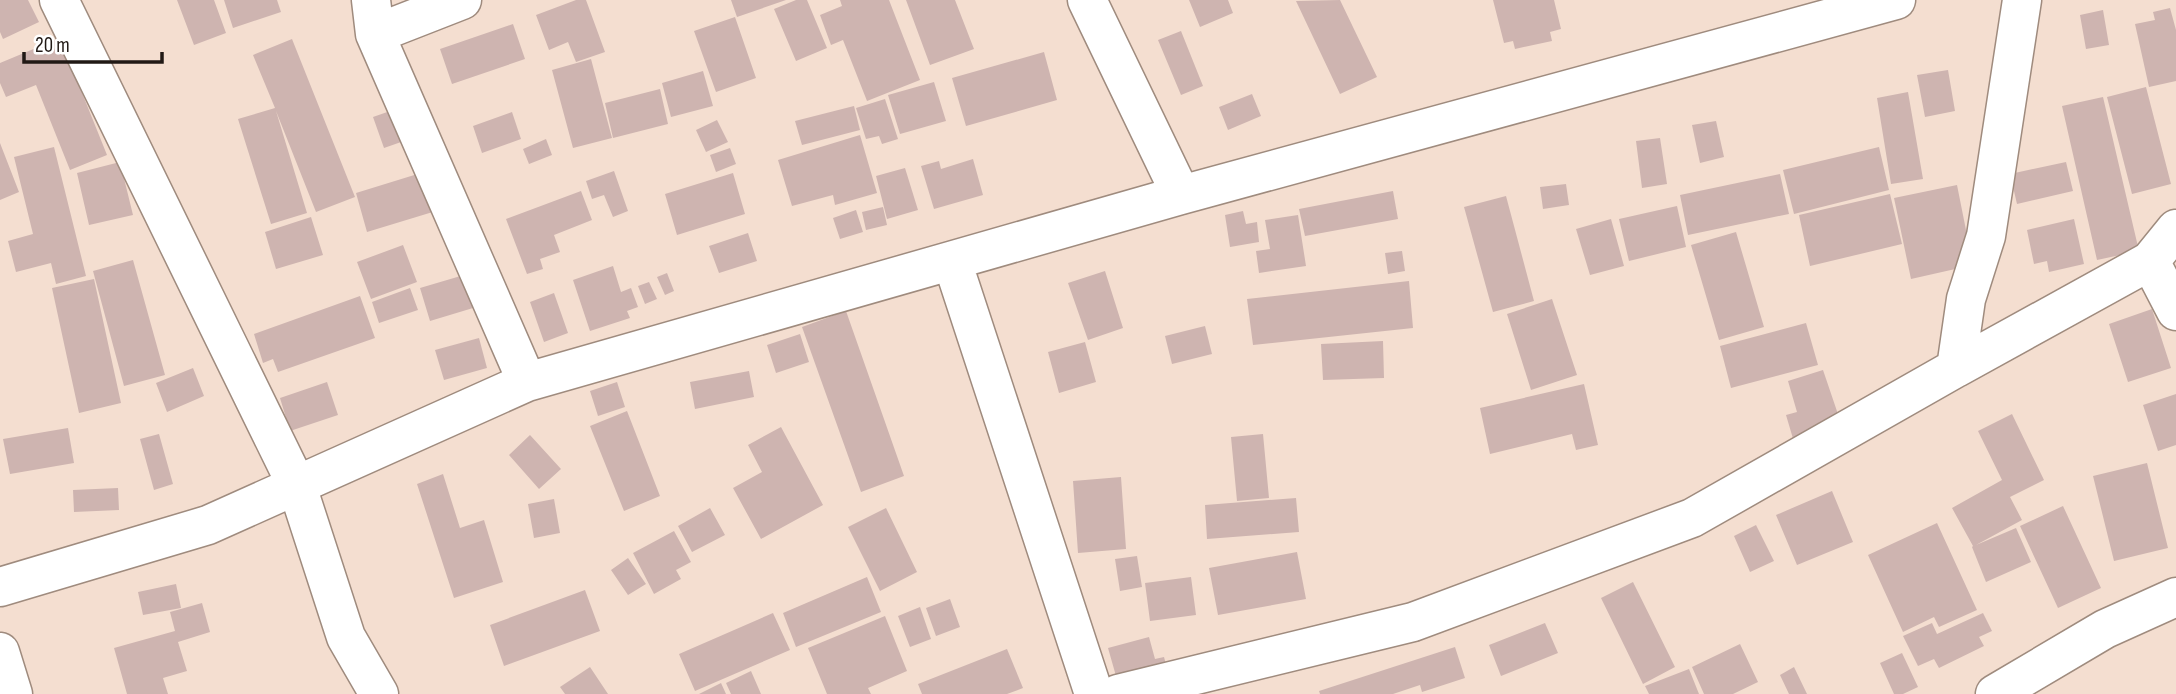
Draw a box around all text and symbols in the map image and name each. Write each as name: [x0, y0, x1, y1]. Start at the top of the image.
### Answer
scale bar: [24, 21, 163, 65]
text: 20 m: [35, 33, 70, 58]

